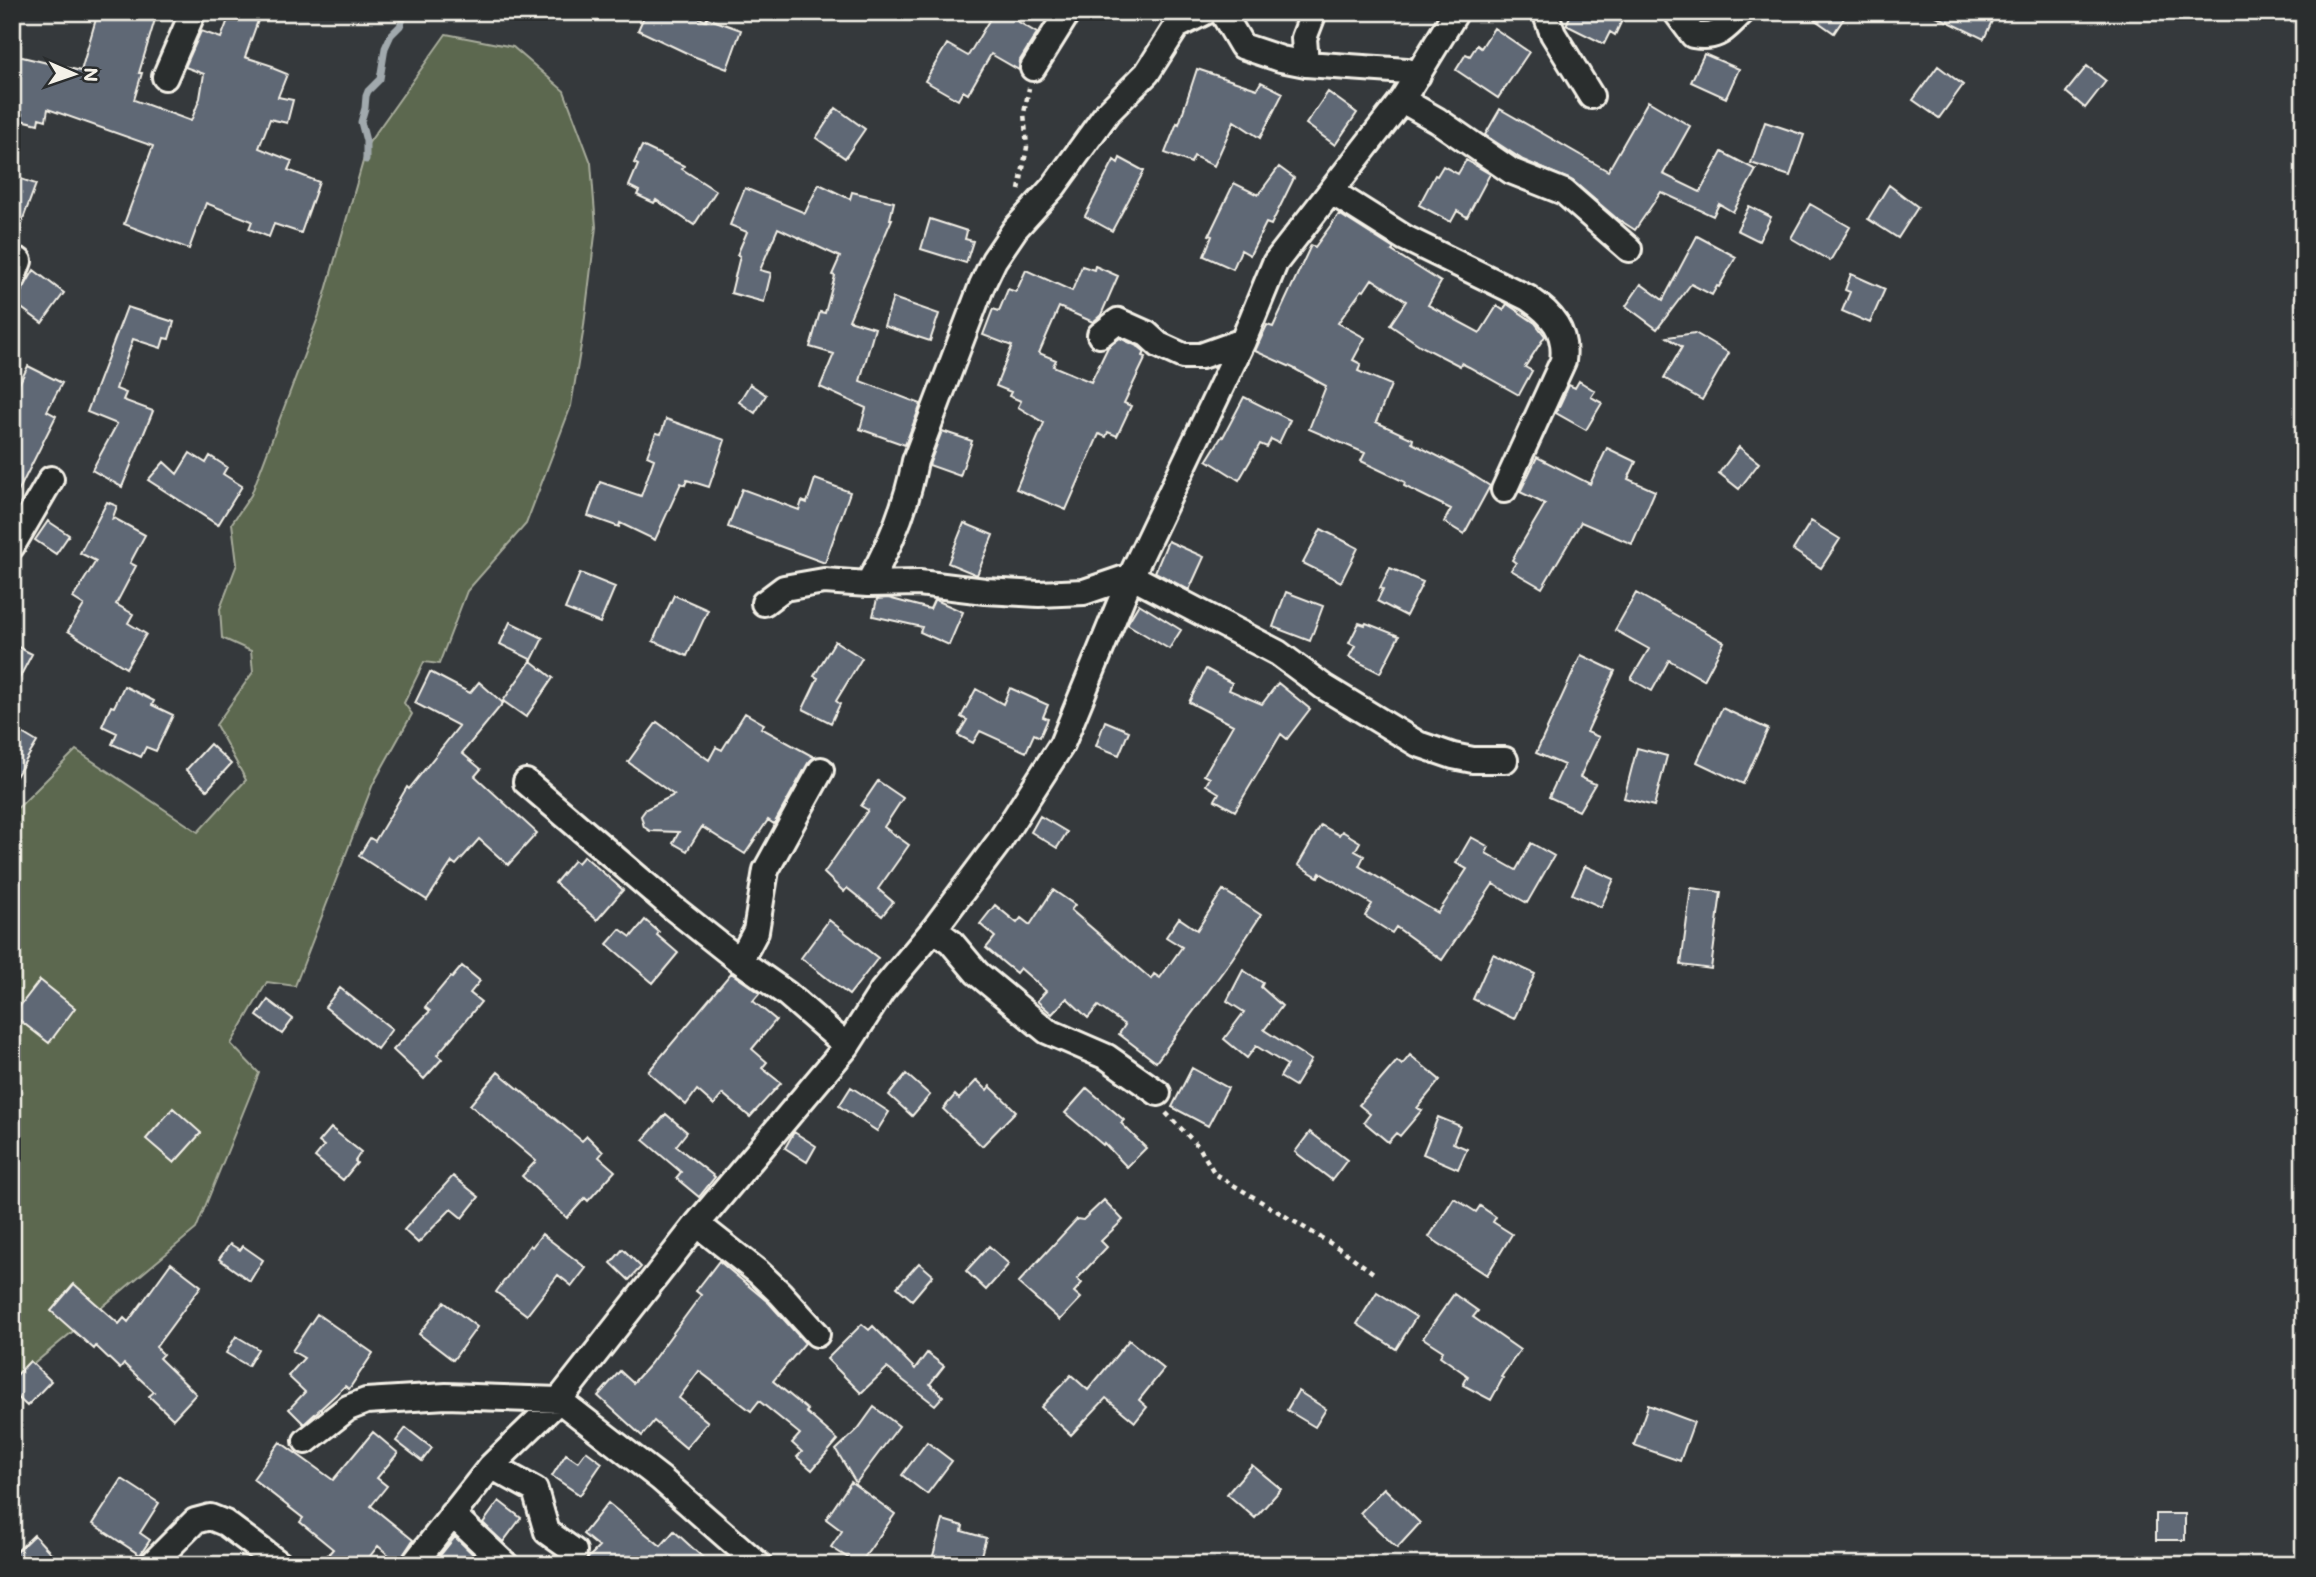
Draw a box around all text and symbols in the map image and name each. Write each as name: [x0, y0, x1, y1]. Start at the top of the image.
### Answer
north arrow: [38, 38, 108, 108]
text: N: [79, 67, 104, 82]

